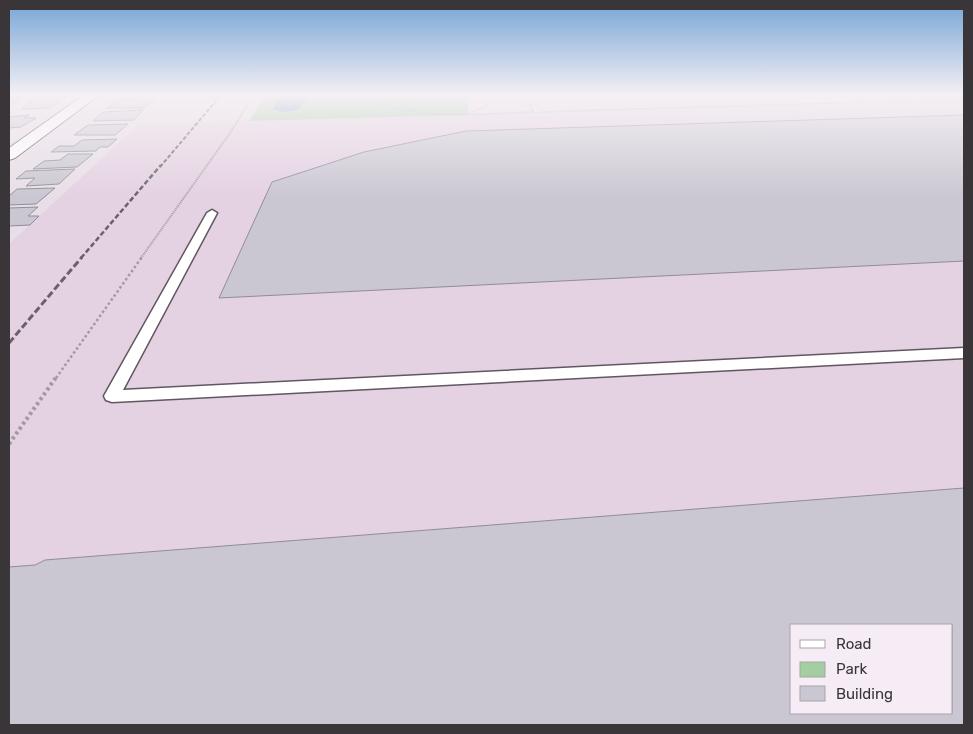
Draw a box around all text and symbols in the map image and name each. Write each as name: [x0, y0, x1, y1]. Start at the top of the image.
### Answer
legend: [790, 624, 953, 714]
text: Road: [836, 635, 872, 653]
text: Park: [836, 660, 867, 678]
text: Building: [836, 685, 893, 703]

